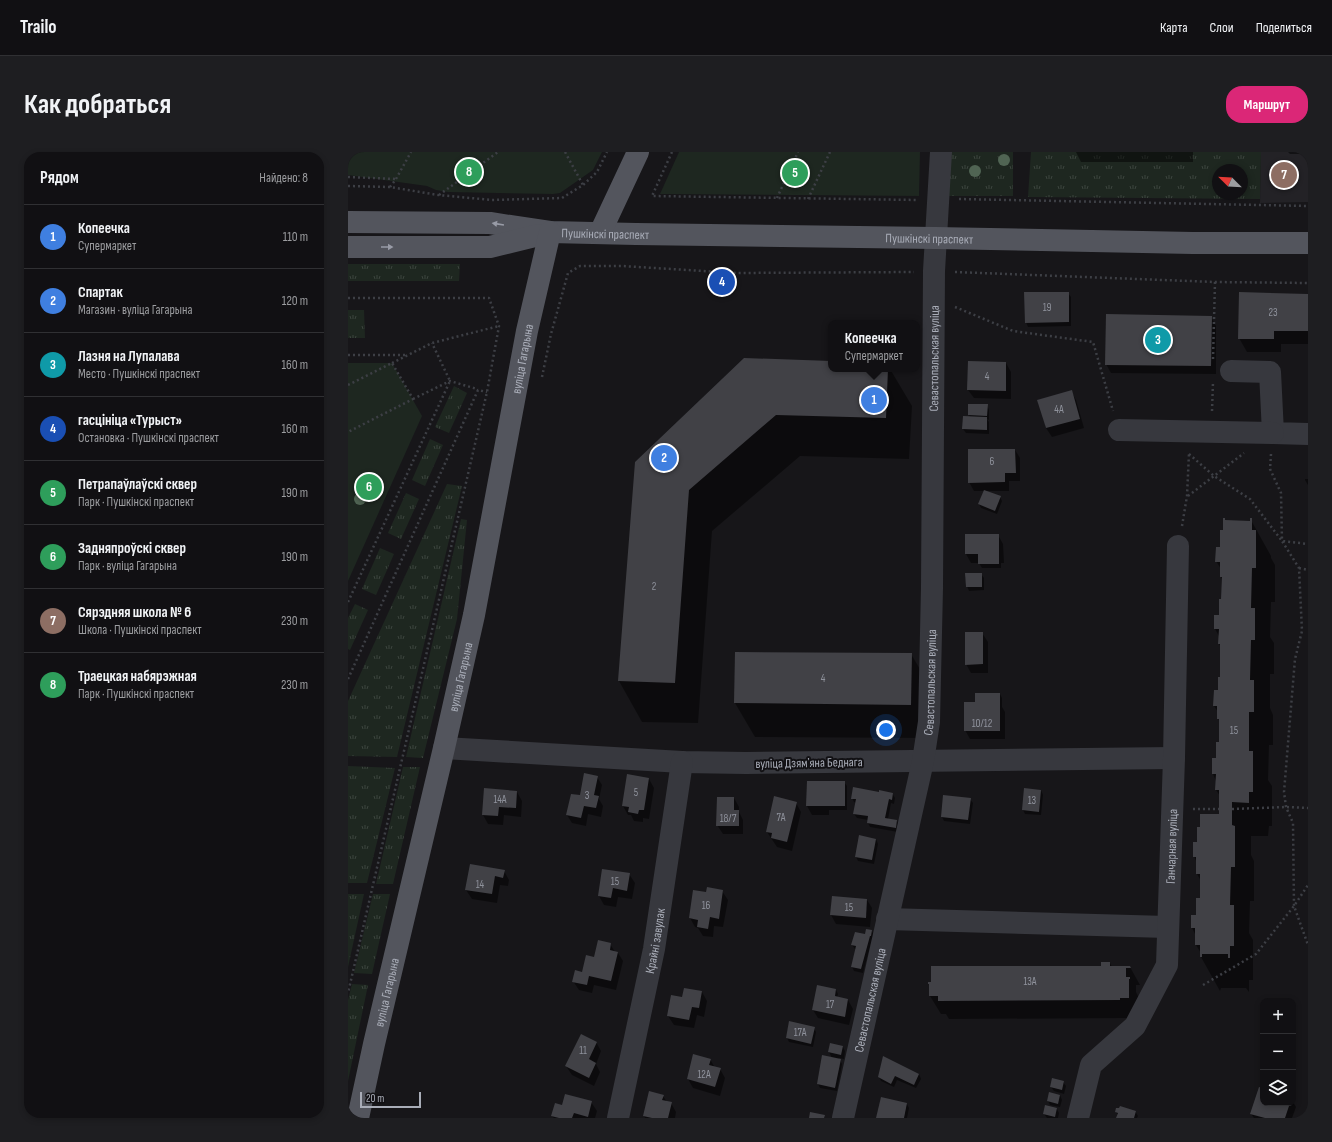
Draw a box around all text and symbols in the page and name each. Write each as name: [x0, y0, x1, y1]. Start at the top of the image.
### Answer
text: Trailo: [20, 16, 57, 39]
text: Карта: [1160, 19, 1188, 36]
text: Слои: [1210, 19, 1234, 36]
text: Поделиться: [1256, 19, 1312, 36]
button: Маршрут: [1226, 86, 1308, 123]
text: Как добраться: [24, 88, 171, 121]
pin: 8: [456, 157, 482, 187]
pin: 5: [782, 158, 808, 188]
pin: 7: [1271, 160, 1297, 190]
north arrow: [1212, 164, 1248, 200]
text: Рядом: [40, 168, 79, 188]
text: Найдено: 8: [259, 170, 308, 186]
text: Копеечка: [78, 219, 130, 238]
one-way arrow: [492, 221, 504, 227]
street label: Пушкінскі праспект: [561, 225, 650, 243]
text: 1: [50, 229, 56, 245]
text: 110 m: [283, 229, 308, 245]
street label: Пушкінскі праспект: [885, 230, 974, 248]
text: Супермаркет: [78, 238, 136, 254]
one-way arrow: [381, 244, 394, 250]
pin: 4: [709, 267, 735, 297]
text: Спартак: [78, 283, 123, 302]
text: 2: [50, 293, 56, 309]
text: 120 m: [282, 293, 308, 309]
house number: 19: [1043, 301, 1051, 314]
text: Магазин · вуліца Гагарына: [78, 302, 192, 318]
street label: Севастопальская вуліца: [926, 305, 943, 412]
house number: 23: [1268, 306, 1278, 319]
popup: [828, 320, 920, 372]
street label: вуліца Гагарына: [508, 322, 537, 395]
pin: 3: [1145, 325, 1171, 355]
text: Копеечка: [845, 329, 897, 348]
text: Лазня на Лупалава: [78, 347, 180, 366]
text: Супермаркет: [845, 348, 903, 364]
text: 3: [50, 357, 56, 373]
text: 160 m: [282, 357, 308, 373]
text: Место · Пушкінскі праспект: [78, 366, 200, 382]
house number: 4: [985, 370, 990, 383]
pin: 1: [861, 385, 887, 415]
house number: 4А: [1054, 403, 1064, 416]
text: гасцініца «Турыст»: [78, 411, 182, 430]
text: 4: [50, 421, 56, 437]
text: 160 m: [282, 421, 308, 437]
text: Остановка · Пушкінскі праспект: [78, 430, 219, 446]
pin: 2: [651, 443, 677, 473]
house number: 6: [990, 455, 995, 468]
pin: 6: [356, 472, 382, 502]
text: Петрапаўлаўскі сквер: [78, 475, 197, 494]
text: 5: [50, 485, 56, 501]
text: 190 m: [281, 485, 308, 501]
text: Парк · Пушкінскі праспект: [78, 494, 194, 510]
text: Задняпроўскі сквер: [78, 539, 186, 558]
text: 6: [50, 549, 56, 565]
text: 190 m: [281, 549, 308, 565]
text: Парк · вуліца Гагарына: [78, 558, 177, 574]
house number: 2: [652, 580, 657, 593]
text: Сярэдняя школа № 6: [78, 603, 191, 622]
text: 7: [50, 613, 56, 629]
text: 230 m: [281, 613, 308, 629]
text: Школа · Пушкінскі праспект: [78, 622, 202, 638]
street label: Севастопальская вуліца: [920, 629, 940, 737]
street label: вуліца Гагарына: [446, 641, 477, 713]
text: Траецкая набярэжная: [78, 667, 197, 686]
house number: 4: [821, 672, 826, 685]
text: 8: [50, 677, 56, 693]
text: 230 m: [281, 677, 308, 693]
text: Парк · Пушкінскі праспект: [78, 686, 194, 702]
house number: 10/12: [972, 717, 993, 730]
your location: [876, 720, 896, 740]
house number: 15: [1230, 724, 1238, 737]
street label: вуліца Дзямʼяна Беднага: [755, 754, 863, 772]
house number: 5: [634, 786, 638, 799]
house number: 3: [585, 789, 590, 802]
house number: 14А: [493, 793, 507, 806]
house number: 13: [1028, 794, 1037, 807]
street label: Ганчарная вуліца: [1163, 809, 1181, 884]
house number: 7А: [777, 811, 786, 824]
house number: 18/7: [720, 812, 737, 825]
house number: 15: [611, 875, 619, 888]
house number: 14: [476, 878, 485, 891]
house number: 16: [702, 899, 711, 912]
house number: 15: [845, 901, 853, 914]
street label: Крайні завулак: [642, 907, 669, 975]
street label: Севастопальская вуліца: [851, 946, 890, 1054]
street label: вуліца Гагарына: [371, 956, 403, 1028]
house number: 13А: [1023, 975, 1037, 988]
house number: 17: [826, 998, 835, 1011]
map controls: [1260, 998, 1296, 1106]
button: +: [1260, 998, 1296, 1034]
house number: 17А: [794, 1026, 807, 1039]
button: −: [1260, 1034, 1296, 1070]
house number: 11: [579, 1044, 587, 1057]
house number: 12А: [697, 1068, 711, 1081]
button: layers: [1260, 1070, 1296, 1106]
scale bar: [360, 1090, 421, 1109]
text: 20 m: [366, 1092, 384, 1105]

